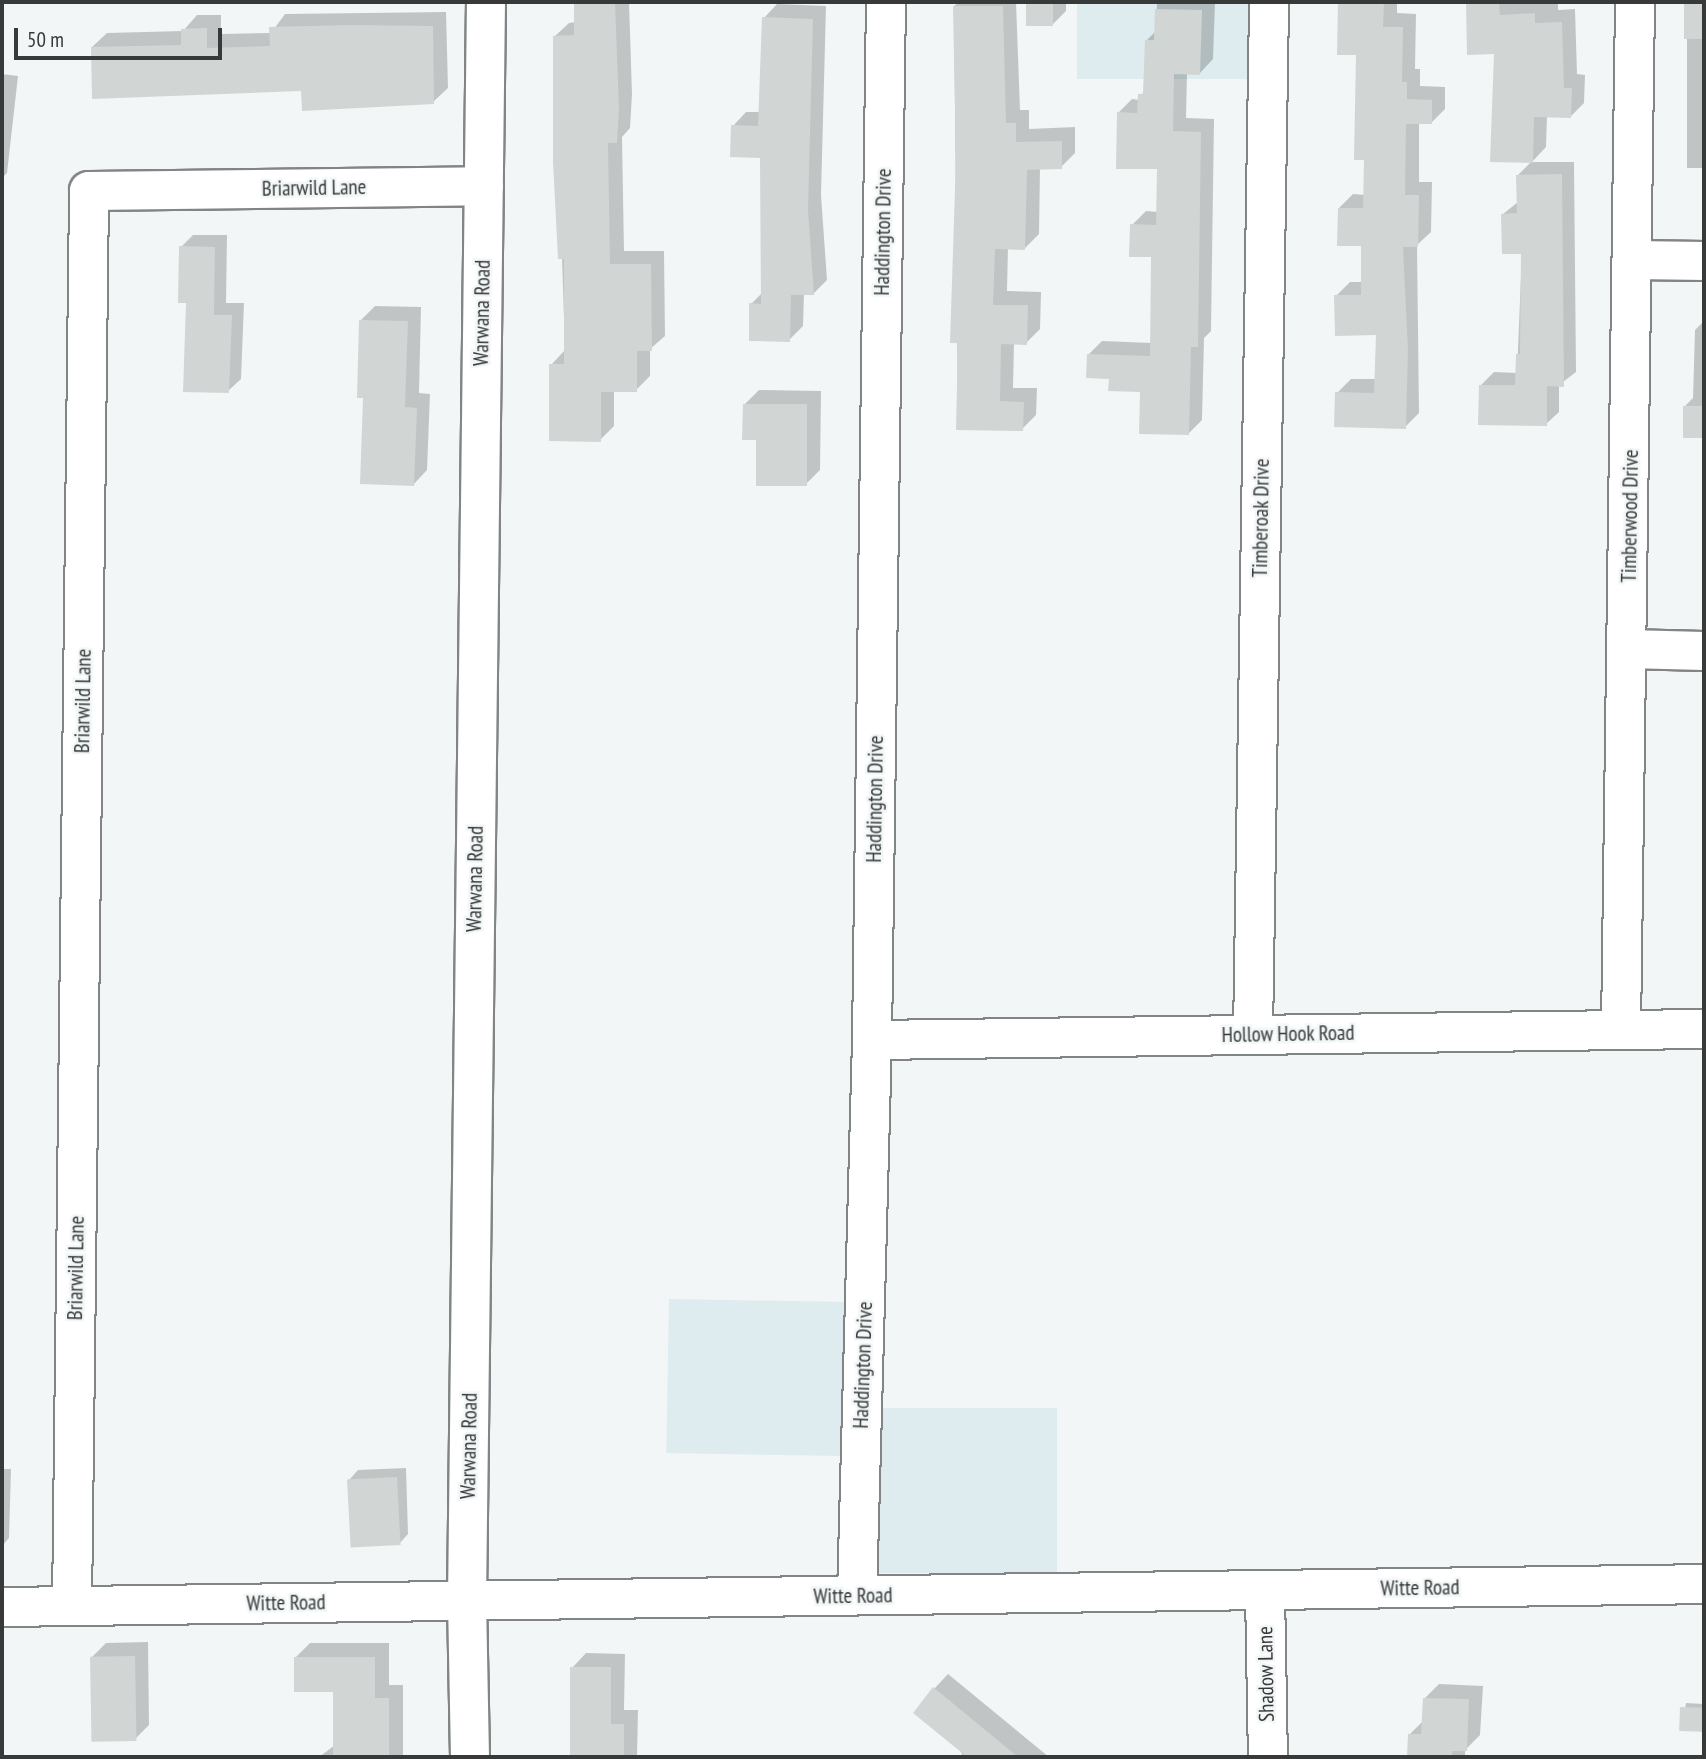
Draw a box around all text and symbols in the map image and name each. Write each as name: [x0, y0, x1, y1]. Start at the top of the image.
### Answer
scale bar: [18, 14, 226, 58]
text: 50 m: [27, 26, 64, 53]
street label: Haddington Drive: [869, 168, 897, 296]
street label: Briarwild Lane: [262, 174, 366, 202]
street label: Warwana Road: [468, 260, 496, 366]
street label: Timberwood Drive: [1616, 449, 1644, 583]
street label: Timberoak Drive: [1247, 458, 1275, 578]
street label: Briarwild Lane: [69, 649, 97, 753]
street label: Haddington Drive: [861, 735, 889, 863]
street label: Warwana Road: [461, 826, 489, 932]
street label: Hollow Hook Road: [1221, 1020, 1355, 1048]
street label: Briarwild Lane: [62, 1216, 90, 1320]
street label: Haddington Drive: [848, 1301, 878, 1429]
street label: Warwana Road: [455, 1393, 483, 1499]
street label: Witte Road: [1380, 1575, 1460, 1601]
street label: Witte Road: [813, 1583, 893, 1609]
street label: Witte Road: [246, 1590, 326, 1616]
street label: Shadow Lane: [1253, 1626, 1279, 1722]

